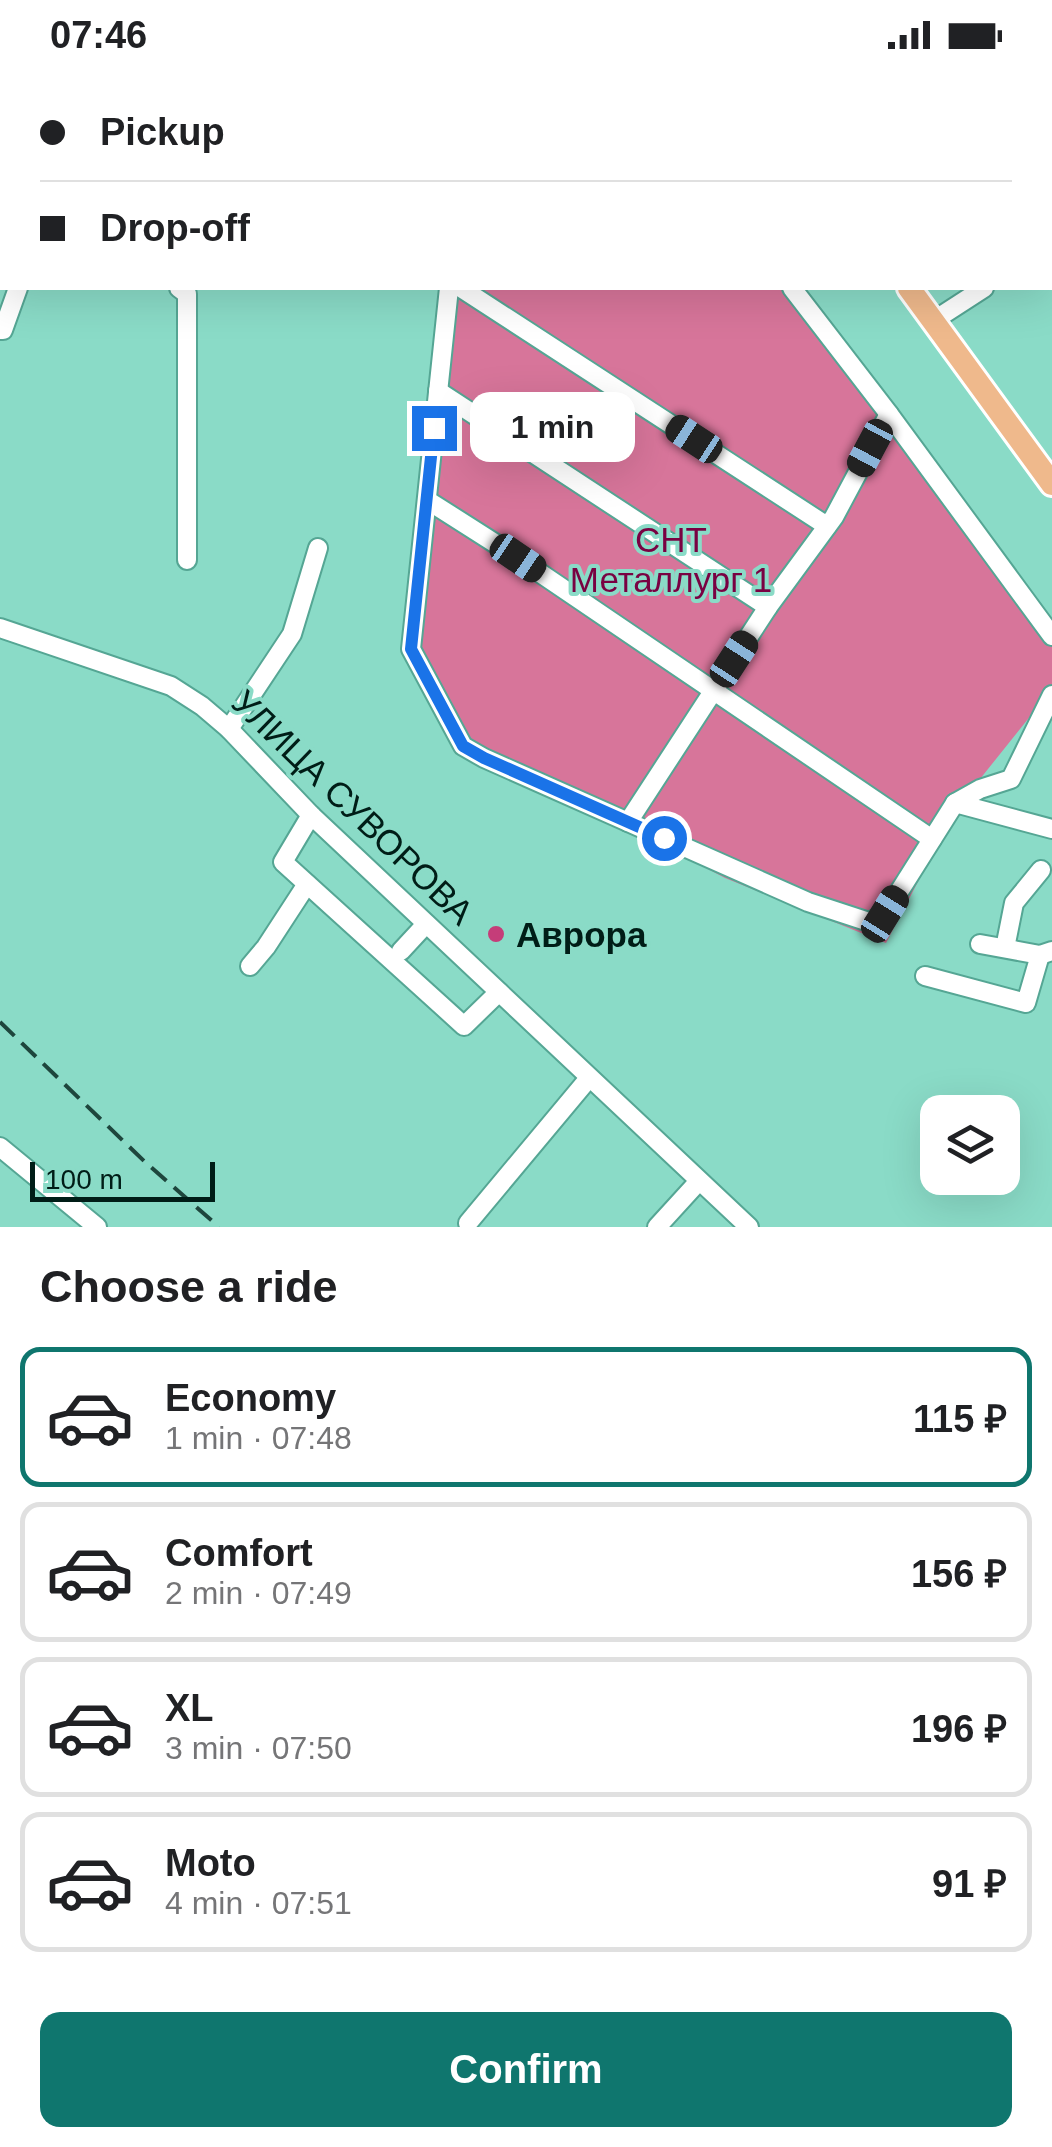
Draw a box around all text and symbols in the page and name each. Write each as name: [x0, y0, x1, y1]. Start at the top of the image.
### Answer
text: 07:46: [50, 14, 147, 56]
text: Pickup: [100, 111, 225, 153]
text: Drop-off: [100, 207, 250, 249]
callout: 1 min: [469, 393, 634, 463]
route end: [412, 406, 457, 451]
text: 1 min: [511, 409, 594, 445]
car: [661, 410, 727, 468]
car: [843, 414, 897, 482]
park label: СНТ Металлург 1: [570, 520, 772, 599]
car: [485, 529, 551, 587]
car: [705, 626, 763, 692]
street label: УЛИЦА СУВОРОВА: [225, 682, 482, 932]
route start: [642, 816, 687, 861]
car: [856, 881, 914, 947]
place label: Аврора: [516, 915, 647, 954]
marker: Аврора: [485, 923, 507, 945]
map controls: [920, 1095, 1020, 1195]
button: layers: [920, 1095, 1020, 1195]
scale bar: [30, 1157, 215, 1202]
text: 100 m: [45, 1164, 123, 1195]
text: Choose a ride: [40, 1261, 338, 1312]
icon: car: [45, 1372, 135, 1462]
text: Economy: [165, 1377, 336, 1419]
text: 115 ₽: [913, 1398, 1007, 1440]
text: 1 min · 07:48: [165, 1420, 352, 1456]
icon: car: [45, 1527, 135, 1617]
text: Comfort: [165, 1532, 313, 1574]
text: 156 ₽: [911, 1553, 1007, 1595]
text: 2 min · 07:49: [165, 1575, 352, 1611]
icon: car: [45, 1682, 135, 1772]
text: XL: [165, 1687, 214, 1729]
text: 196 ₽: [911, 1708, 1007, 1750]
text: 3 min · 07:50: [165, 1730, 352, 1766]
icon: car: [45, 1837, 135, 1927]
text: Moto: [165, 1842, 256, 1884]
text: 91 ₽: [932, 1863, 1007, 1905]
text: 4 min · 07:51: [165, 1885, 352, 1921]
button: Confirm: [40, 2012, 1012, 2127]

